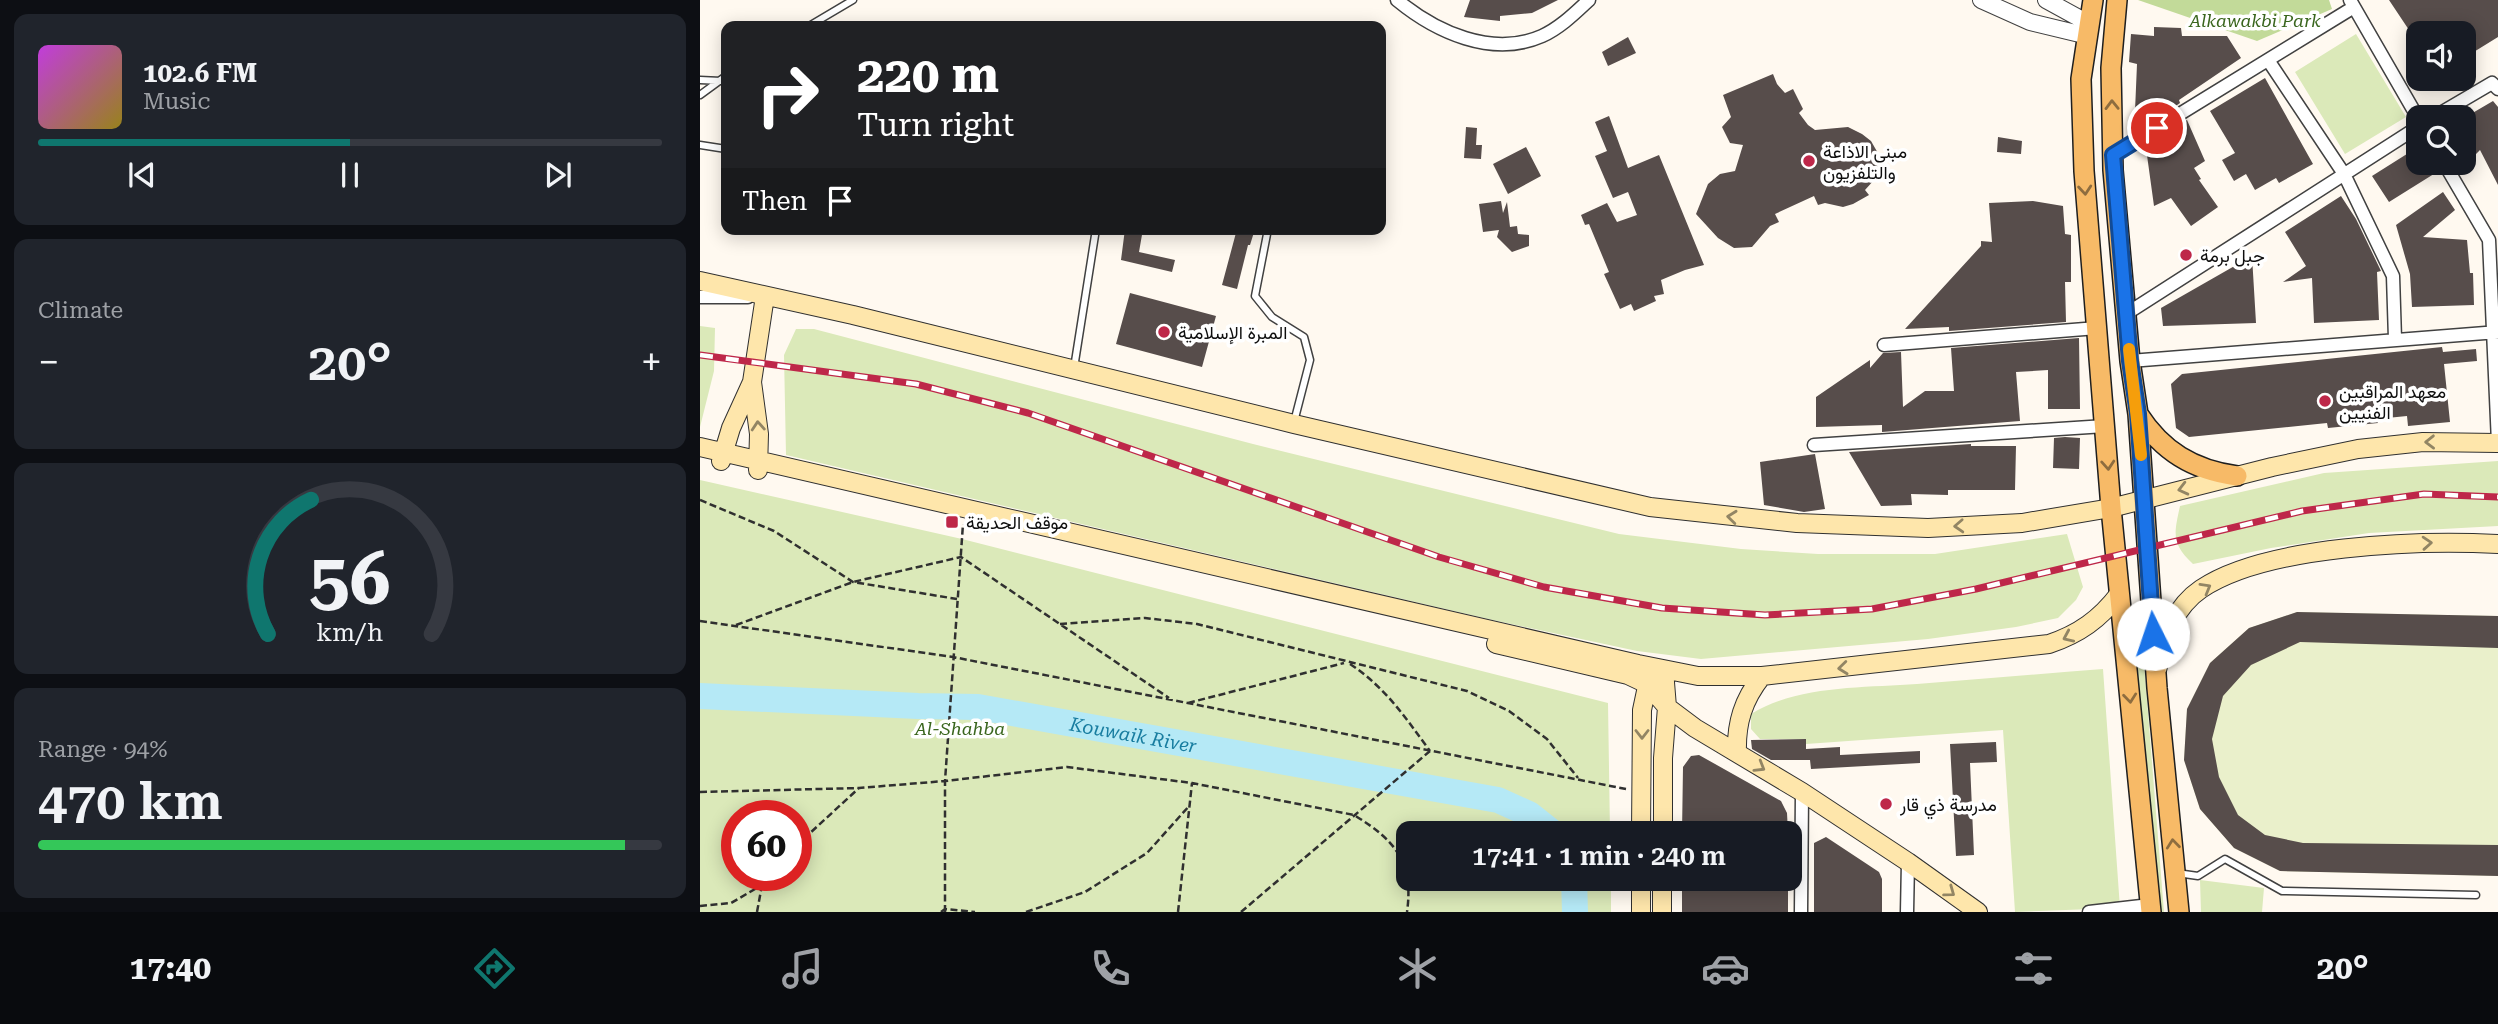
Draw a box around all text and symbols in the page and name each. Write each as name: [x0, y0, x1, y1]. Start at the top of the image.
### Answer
park label: Alkawakbi Park: [2188, 10, 2321, 31]
map controls: [2406, 21, 2476, 175]
button: sound: [2406, 21, 2476, 91]
text: 220 m: [857, 47, 999, 104]
icon: right: [742, 49, 833, 140]
text: 102.6 FM: [143, 58, 257, 88]
text: Music: [143, 88, 210, 115]
pin: [2127, 98, 2187, 158]
one-way arrow: [2104, 99, 2120, 110]
button: search: [2406, 105, 2476, 175]
text: Turn right: [857, 106, 1014, 144]
icon: arrive: [2138, 109, 2176, 147]
place label: مبنى الاذاعة والتلفزيون: [1823, 141, 1907, 184]
marker: مبنى الاذاعة والتلفزيون: [1801, 153, 1817, 169]
icon: previous: [123, 156, 161, 194]
icon: pause: [331, 156, 369, 194]
icon: next: [539, 156, 577, 194]
icon: arrive: [821, 182, 859, 220]
one-way arrow: [2077, 184, 2092, 195]
text: Then: [742, 186, 807, 216]
place label: جبل برمة: [2200, 245, 2265, 267]
marker: جبل برمة: [2178, 247, 2194, 263]
text: Climate: [38, 297, 123, 324]
place label: المبرة الإسلامية: [1178, 322, 1287, 345]
marker: المبرة الإسلامية: [1156, 324, 1172, 340]
text: 20°: [308, 332, 392, 393]
text: −: [38, 340, 59, 384]
text: +: [641, 340, 662, 384]
place label: معهد المراقبين الفنيين: [2339, 381, 2446, 424]
marker: معهد المراقبين الفنيين: [2317, 393, 2333, 409]
one-way arrow: [751, 420, 766, 431]
one-way arrow: [2424, 434, 2435, 450]
one-way arrow: [2100, 460, 2115, 471]
one-way arrow: [2177, 481, 2189, 495]
one-way arrow: [1726, 509, 1738, 524]
place label: موقف الحديقة: [966, 512, 1068, 534]
marker: موقف الحديقة: [944, 514, 960, 530]
one-way arrow: [1953, 519, 1964, 534]
one-way arrow: [2421, 536, 2432, 551]
text: 56: [309, 538, 391, 623]
one-way arrow: [2199, 583, 2212, 596]
position arrow: [2116, 597, 2190, 671]
text: km/h: [317, 618, 383, 647]
one-way arrow: [2063, 629, 2075, 643]
one-way arrow: [1837, 660, 1849, 675]
one-way arrow: [2122, 692, 2137, 704]
water label: Kouwaik River: [1067, 712, 1199, 757]
park label: Al-Shahba: [914, 718, 1005, 739]
one-way arrow: [1634, 730, 1650, 740]
text: Range · 94%: [38, 736, 167, 763]
one-way arrow: [1753, 759, 1766, 772]
text: 470 km: [38, 771, 223, 832]
place label: مدرسة ذي قار: [1899, 794, 1997, 820]
marker: مدرسة ذي قار: [1878, 796, 1894, 812]
speed limit sign: 60: [721, 800, 812, 891]
one-way arrow: [2165, 838, 2180, 850]
text: 17:41 · 1 min · 240 m: [1472, 841, 1726, 871]
one-way arrow: [1942, 884, 1955, 896]
icon: directions: [470, 944, 519, 993]
icon: music: [778, 944, 827, 993]
icon: phone: [1086, 944, 1135, 993]
icon: climate: [1393, 944, 1442, 993]
icon: car: [1701, 944, 1750, 993]
icon: filters: [2009, 944, 2058, 993]
text: 17:40: [129, 949, 211, 987]
text: 20°: [2317, 949, 2369, 987]

